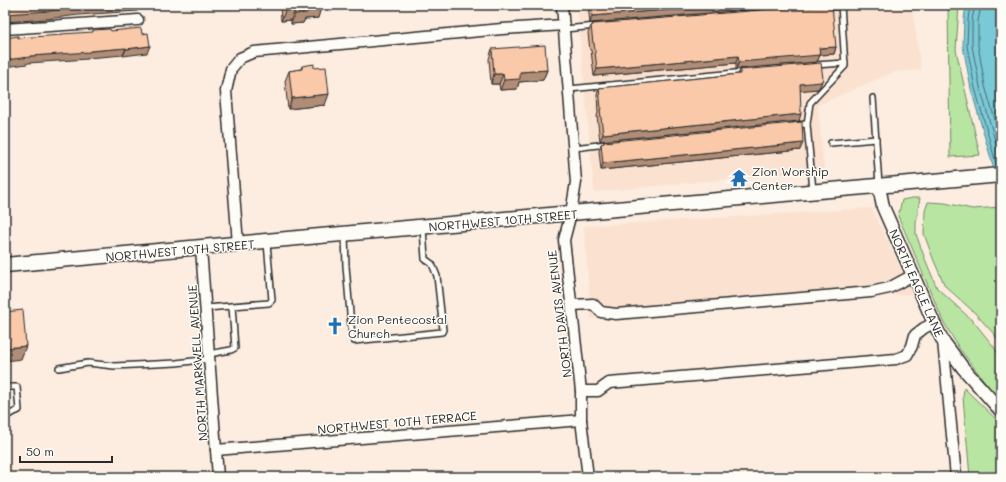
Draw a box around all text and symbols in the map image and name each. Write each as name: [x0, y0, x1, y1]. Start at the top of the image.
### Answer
place label: Zion Worship Center: [752, 163, 829, 193]
temple icon: Zion Worship Center: [729, 168, 749, 188]
street label: NORTHWEST 10TH STREET: [428, 205, 578, 234]
street label: NORTH EAGLE LANE: [886, 226, 948, 340]
street label: NORTHWEST 10TH STREET: [105, 235, 255, 264]
street label: NORTH DAVIS AVENUE: [543, 249, 575, 379]
street label: NORTH MARKWELL AVENUE: [184, 284, 210, 442]
place label: Zion Pentecostal Church: [348, 311, 447, 341]
church icon: Zion Pentecostal Church: [325, 316, 345, 336]
street label: NORTHWEST 10TH TERRACE: [317, 407, 477, 437]
scale bar: [20, 438, 112, 464]
text: 50 m: [26, 443, 54, 459]

